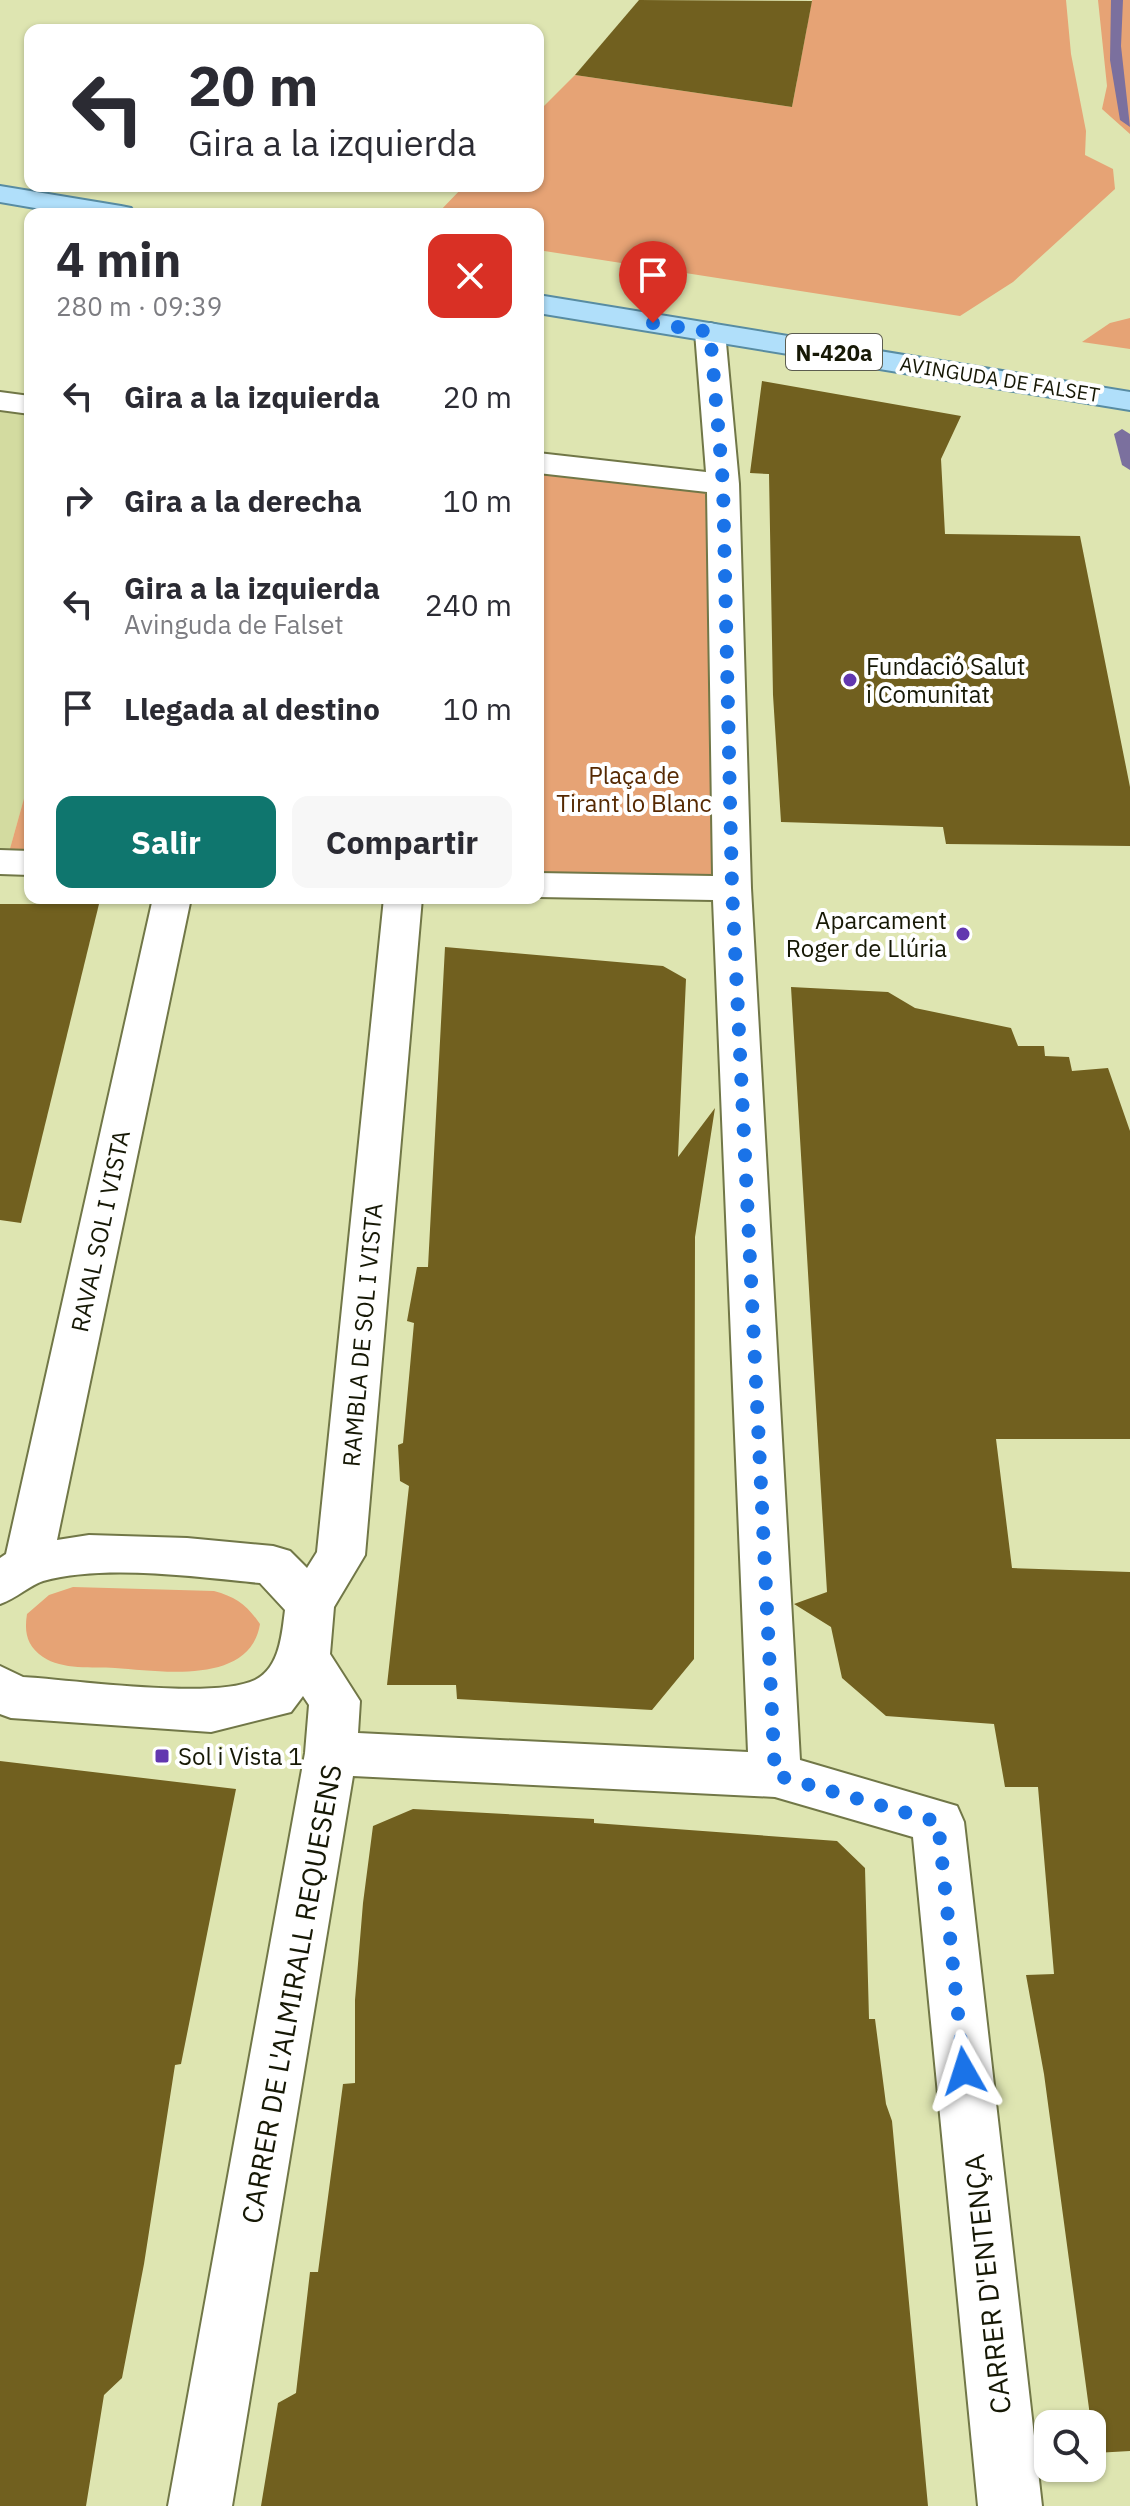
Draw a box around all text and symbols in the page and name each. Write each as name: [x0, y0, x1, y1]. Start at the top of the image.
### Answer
text: 20 m: [188, 49, 318, 121]
icon: left: [56, 56, 160, 160]
text: Gira a la izquierda: [188, 119, 477, 166]
text: 4 min: [56, 228, 181, 290]
button: close: [428, 234, 512, 318]
pin: [619, 241, 687, 323]
icon: arrive: [631, 253, 675, 297]
text: 280 m · 09:39: [56, 289, 222, 323]
road number: N-420a: [786, 334, 882, 370]
street label: AVINGUDA DE FALSET: [898, 350, 1102, 408]
icon: left: [56, 374, 100, 418]
text: Gira a la izquierda: [124, 377, 380, 416]
text: 20 m: [443, 377, 512, 416]
icon: right: [56, 478, 100, 522]
text: Gira a la derecha: [124, 481, 362, 520]
text: 10 m: [443, 481, 512, 520]
text: Gira a la izquierda: [124, 568, 380, 607]
icon: left: [56, 582, 100, 626]
text: 240 m: [425, 585, 512, 624]
text: Avinguda de Falset: [124, 607, 344, 641]
place label: Fundació Salut i Comunitat: [866, 650, 1025, 710]
marker: Fundació Salut i Comunitat: [841, 671, 859, 689]
icon: arrive: [56, 686, 100, 730]
text: Llegada al destino: [124, 689, 380, 728]
text: 10 m: [443, 689, 512, 728]
park label: Plaça de Tirant lo Blanc: [556, 759, 712, 819]
button: Salir: [56, 796, 276, 888]
button: Compartir: [292, 796, 512, 888]
place label: Aparcament Roger de Llúria: [786, 904, 947, 964]
marker: Aparcament Roger de Llúria: [954, 925, 972, 943]
street label: RAVAL SOL I VISTA: [63, 1127, 137, 1335]
street label: RAMBLA DE SOL I VISTA: [335, 1202, 389, 1468]
place label: Sol i Vista 1: [178, 1740, 303, 1772]
marker: Sol i Vista 1: [153, 1747, 171, 1765]
street label: CARRER DE L'ALMIRALL REQUESENS: [232, 1761, 350, 2227]
position arrow: [922, 2029, 1006, 2113]
street label: CARRER D'ENTENÇA: [955, 2152, 1019, 2416]
map controls: [1034, 2410, 1106, 2482]
button: search: [1034, 2410, 1106, 2482]

